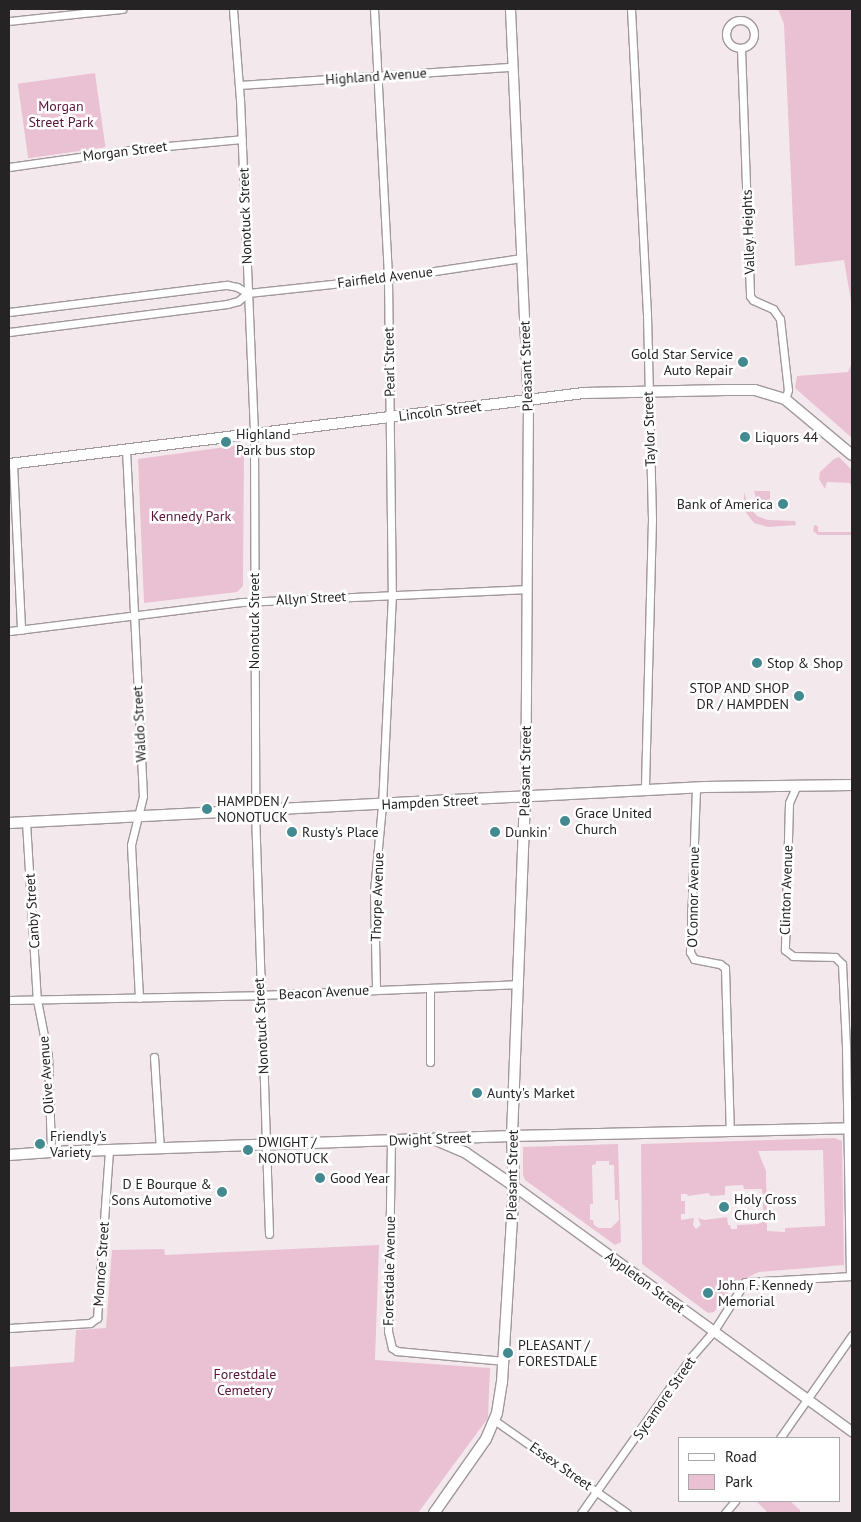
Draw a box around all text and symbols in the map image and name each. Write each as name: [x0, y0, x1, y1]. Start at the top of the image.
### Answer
street label: Highland Avenue: [325, 64, 427, 88]
park label: Morgan Street Park: [28, 98, 94, 130]
street label: Morgan Street: [82, 137, 168, 165]
street label: Nonotuck Street: [235, 167, 255, 265]
street label: Valley Heights: [738, 189, 758, 275]
street label: Fairfield Avenue: [336, 263, 434, 291]
street label: Pleasant Street: [516, 320, 536, 412]
street label: Pearl Street: [380, 327, 398, 397]
place label: Gold Star Service Auto Repair: [631, 346, 733, 378]
marker: Gold Star Service Auto Repair: [737, 356, 749, 368]
street label: Taylor Street: [639, 391, 659, 467]
street label: Lincoln Street: [398, 398, 482, 424]
place label: Highland Park bus stop: [236, 426, 316, 458]
place label: Liquors 44: [755, 429, 818, 445]
marker: Liquors 44: [739, 431, 751, 443]
marker: Highland Park bus stop: [220, 436, 232, 448]
place label: Bank of America: [676, 496, 773, 512]
marker: Bank of America: [777, 498, 789, 510]
park label: Kennedy Park: [151, 508, 231, 524]
street label: Nonotuck Street: [246, 573, 262, 669]
street label: Allyn Street: [276, 588, 346, 608]
place label: Stop & Shop: [767, 655, 843, 671]
marker: Stop & Shop: [751, 657, 763, 669]
place label: STOP AND SHOP DR / HAMPDEN: [689, 680, 789, 712]
street label: Waldo Street: [129, 685, 149, 763]
marker: STOP AND SHOP DR / HAMPDEN: [793, 690, 805, 702]
street label: Pleasant Street: [516, 726, 534, 816]
street label: Hampden Street: [381, 791, 479, 813]
place label: HAMPDEN / NONOTUCK: [217, 793, 288, 826]
marker: HAMPDEN / NONOTUCK: [201, 803, 213, 815]
place label: Grace United Church: [575, 805, 652, 838]
marker: Grace United Church: [559, 815, 571, 827]
place label: Rusty's Place: [302, 824, 379, 840]
place label: Dunkin': [505, 824, 551, 840]
marker: Rusty's Place: [286, 826, 298, 838]
marker: Dunkin': [489, 826, 501, 838]
street label: Clinton Avenue: [776, 844, 796, 936]
street label: O'Connor Avenue: [684, 846, 702, 948]
street label: Thorpe Avenue: [367, 852, 387, 942]
street label: Canby Street: [21, 873, 43, 949]
street label: Nonotuck Street: [250, 977, 272, 1075]
street label: Beacon Avenue: [278, 981, 370, 1003]
street label: Olive Avenue: [35, 1035, 57, 1115]
place label: Aunty's Market: [487, 1085, 575, 1101]
marker: Aunty's Market: [471, 1087, 483, 1099]
place label: Friendly's Variety: [50, 1128, 107, 1160]
street label: Dwight Street: [388, 1129, 472, 1149]
street label: Pleasant Street: [503, 1130, 521, 1220]
place label: DWIGHT / NONOTUCK: [258, 1134, 329, 1166]
marker: Friendly's Variety: [34, 1138, 46, 1150]
marker: DWIGHT / NONOTUCK: [242, 1144, 254, 1156]
place label: Good Year: [330, 1170, 390, 1186]
marker: Good Year: [314, 1172, 326, 1184]
place label: D E Bourque & Sons Automotive: [111, 1176, 212, 1208]
marker: D E Bourque & Sons Automotive: [216, 1186, 228, 1198]
place label: Holy Cross Church: [734, 1191, 797, 1224]
marker: Holy Cross Church: [718, 1201, 730, 1213]
street label: Forestdale Avenue: [380, 1216, 398, 1326]
street label: Monroe Street: [90, 1221, 112, 1307]
street label: Appleton Street: [602, 1248, 688, 1316]
place label: John F. Kennedy Memorial: [718, 1277, 814, 1310]
marker: John F. Kennedy Memorial: [702, 1287, 714, 1299]
place label: PLEASANT / FORESTDALE: [518, 1337, 598, 1370]
marker: PLEASANT / FORESTDALE: [502, 1347, 514, 1359]
street label: Sycamore Street: [629, 1353, 699, 1443]
park label: Forestdale Cemetery: [214, 1366, 276, 1398]
legend: [678, 1437, 841, 1502]
street label: Essex Street: [526, 1438, 596, 1494]
text: Road: [725, 1447, 757, 1466]
text: Park: [725, 1472, 753, 1491]

